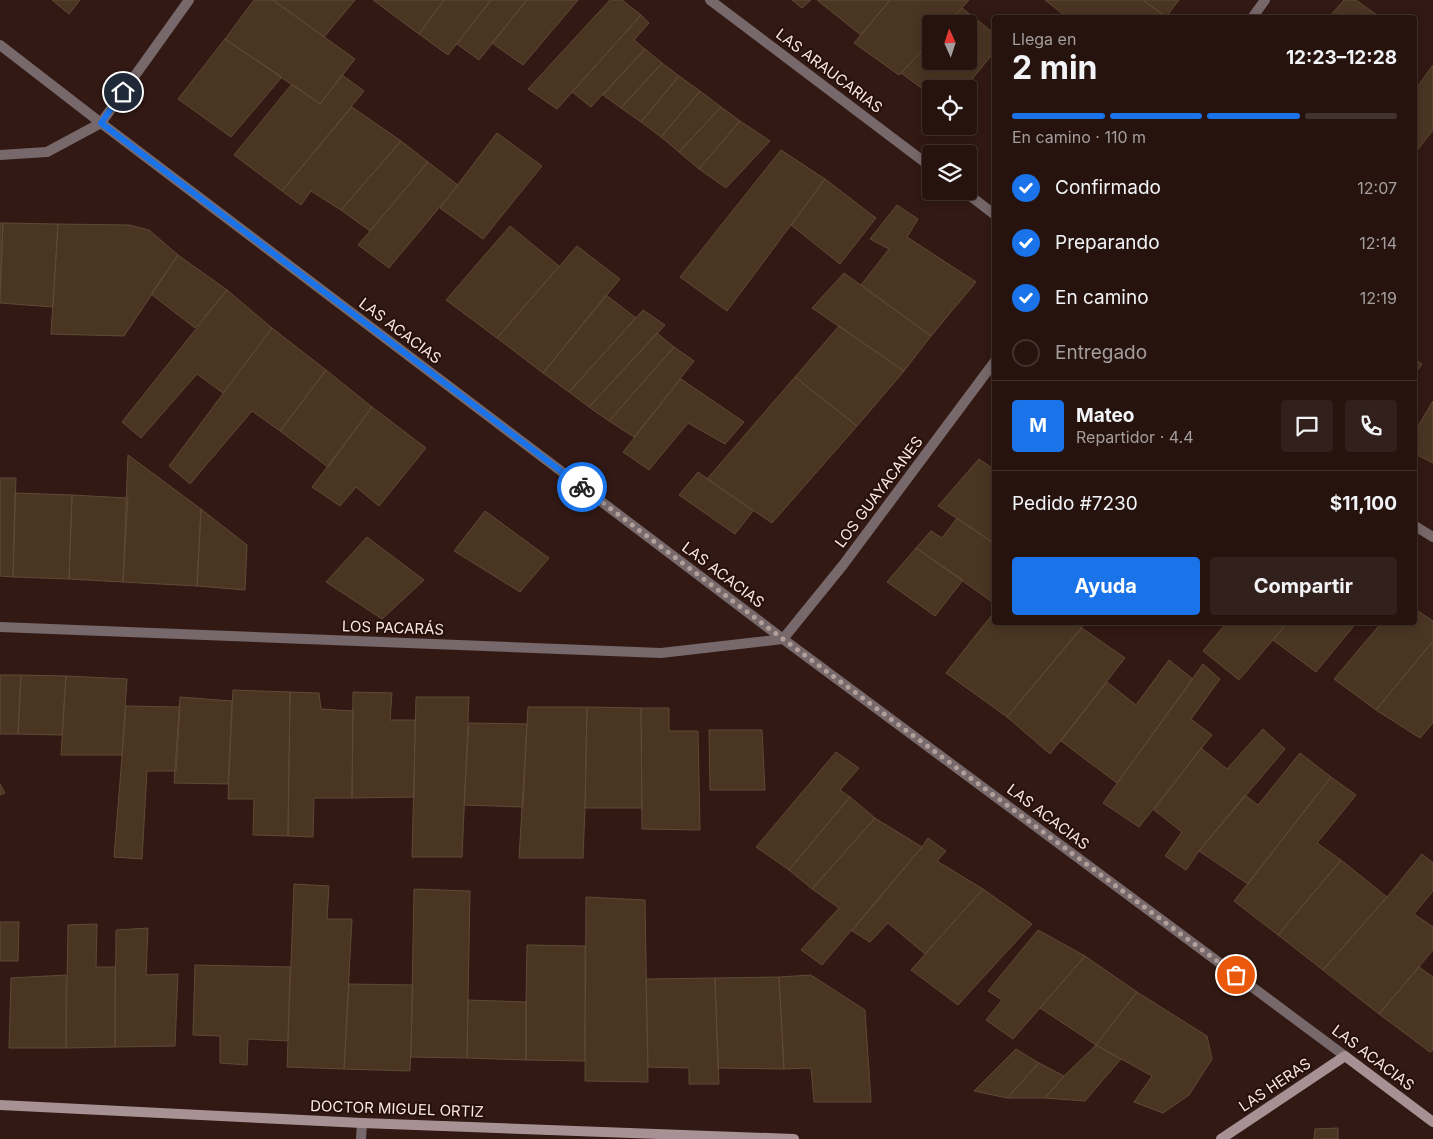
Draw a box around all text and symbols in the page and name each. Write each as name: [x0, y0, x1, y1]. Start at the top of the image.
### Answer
north arrow: [922, 15, 978, 70]
map controls: [922, 15, 977, 200]
street label: LAS ARAUCARIAS: [772, 24, 886, 117]
text: Llega en: [1012, 29, 1076, 49]
text: 12:23–12:28: [1286, 46, 1397, 69]
text: 2 min: [1012, 48, 1098, 87]
pin: [102, 71, 144, 113]
icon: home: [109, 78, 137, 106]
button: locate: [922, 80, 977, 135]
text: En camino · 110 m: [1012, 127, 1146, 147]
button: layers: [922, 145, 977, 200]
icon: check: [1012, 174, 1040, 202]
text: Confirmado: [1055, 176, 1161, 199]
text: 12:07: [1357, 178, 1397, 198]
icon: check: [1012, 229, 1040, 257]
text: Preparando: [1055, 231, 1160, 254]
text: 12:14: [1359, 233, 1397, 253]
icon: check: [1012, 284, 1040, 312]
text: En camino: [1055, 286, 1149, 309]
text: 12:19: [1360, 288, 1397, 308]
street label: LAS ACACIAS: [355, 294, 445, 368]
text: Entregado: [1055, 341, 1147, 364]
button: chat: [1281, 400, 1333, 452]
button: phone: [1345, 400, 1397, 452]
text: Mateo: [1076, 404, 1134, 427]
text: M: [1029, 414, 1047, 437]
text: Repartidor · 4.4: [1076, 427, 1193, 447]
street label: LOS GUAYACANES: [831, 432, 927, 551]
courier: [557, 462, 607, 512]
icon: bike: [568, 473, 596, 501]
text: Pedido #7230: [1012, 492, 1138, 515]
text: $11,100: [1330, 492, 1397, 515]
street label: LAS ACACIAS: [678, 538, 768, 612]
button: Ayuda: [1012, 557, 1200, 615]
button: Compartir: [1210, 557, 1397, 615]
street label: LOS PACARÁS: [342, 616, 444, 639]
street label: LAS ACACIAS: [1003, 780, 1093, 854]
pin: [1215, 954, 1257, 996]
icon: bag: [1222, 961, 1250, 989]
street label: LAS ACACIAS: [1328, 1021, 1418, 1095]
street label: LAS HERAS: [1235, 1054, 1314, 1116]
street label: DOCTOR MIGUEL ORTIZ: [310, 1096, 484, 1121]

